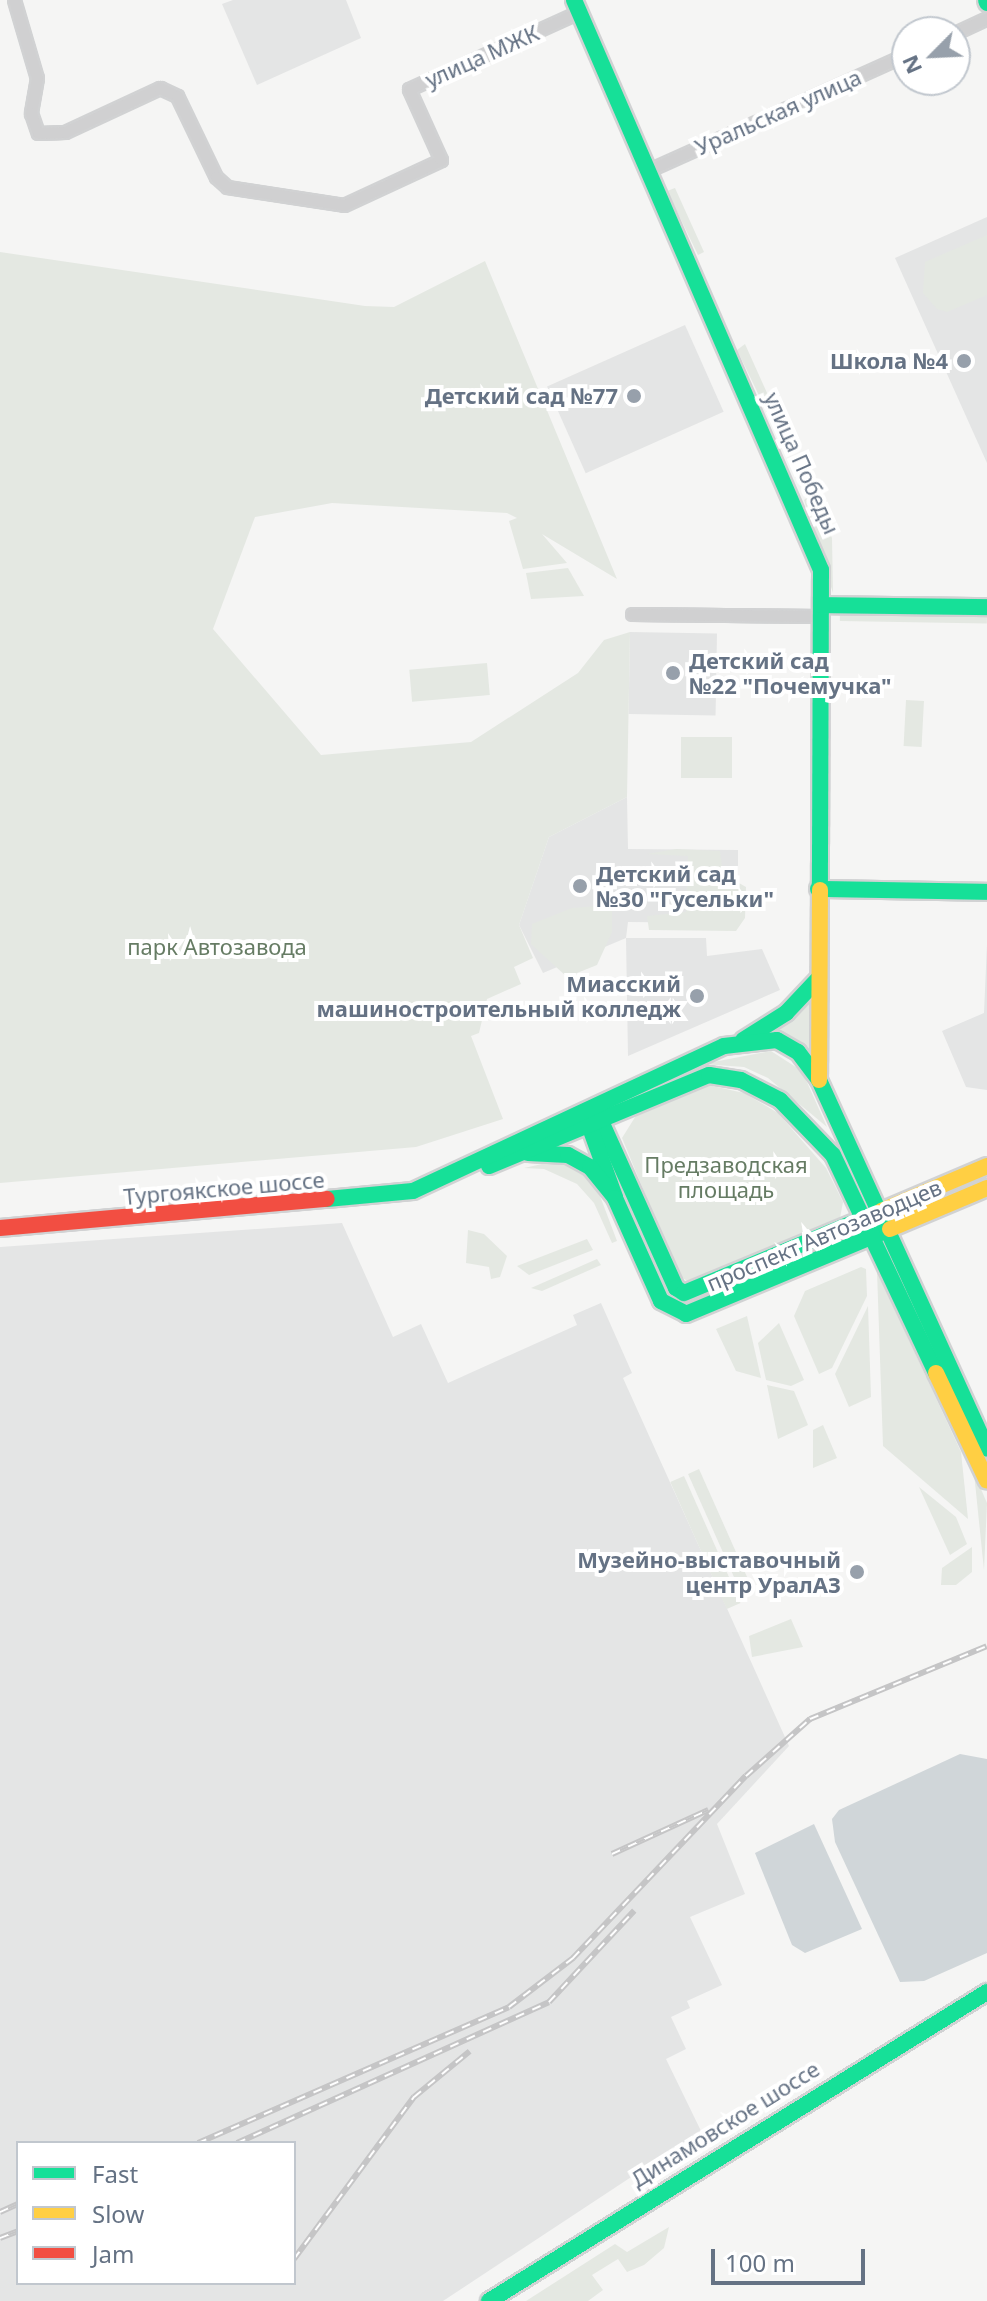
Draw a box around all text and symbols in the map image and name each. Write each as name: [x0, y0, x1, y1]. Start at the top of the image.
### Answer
north arrow: [891, 16, 971, 96]
street label: улица МЖК: [421, 19, 543, 93]
text: N: [894, 51, 928, 79]
street label: Уральская улица: [691, 64, 865, 160]
place label: Школа №4: [830, 348, 948, 374]
marker: Школа №4: [955, 352, 973, 370]
place label: Детский сад №77: [425, 383, 618, 409]
marker: Детский сад №77: [625, 387, 643, 405]
street label: улица Победы: [759, 388, 845, 538]
place label: Детский сад №22 "Почемучка": [689, 647, 892, 698]
marker: Детский сад №22 "Почемучка": [664, 664, 682, 682]
place label: Детский сад №30 "Гусельки": [596, 860, 774, 912]
marker: Детский сад №30 "Гусельки": [571, 877, 589, 895]
park label: парк Автозавода: [127, 934, 307, 960]
place label: Миасский машиностроительный колледж: [316, 970, 681, 1022]
marker: Миасский машиностроительный колледж: [688, 987, 706, 1005]
park label: Предзаводская площадь: [644, 1151, 808, 1202]
street label: Тургоякское шоссе: [122, 1166, 326, 1210]
street label: проспект Автозаводцев: [703, 1174, 945, 1296]
place label: Музейно-выставочный центр УралАЗ: [577, 1546, 841, 1598]
marker: Музейно-выставочный центр УралАЗ: [848, 1563, 866, 1581]
street label: Динамовское шоссе: [626, 2055, 824, 2193]
legend: [16, 2141, 296, 2285]
text: Fast: [92, 2157, 138, 2190]
text: Slow: [92, 2197, 144, 2230]
scale bar: [715, 2233, 869, 2283]
text: Jam: [92, 2237, 134, 2270]
text: 100 m: [725, 2246, 795, 2279]

